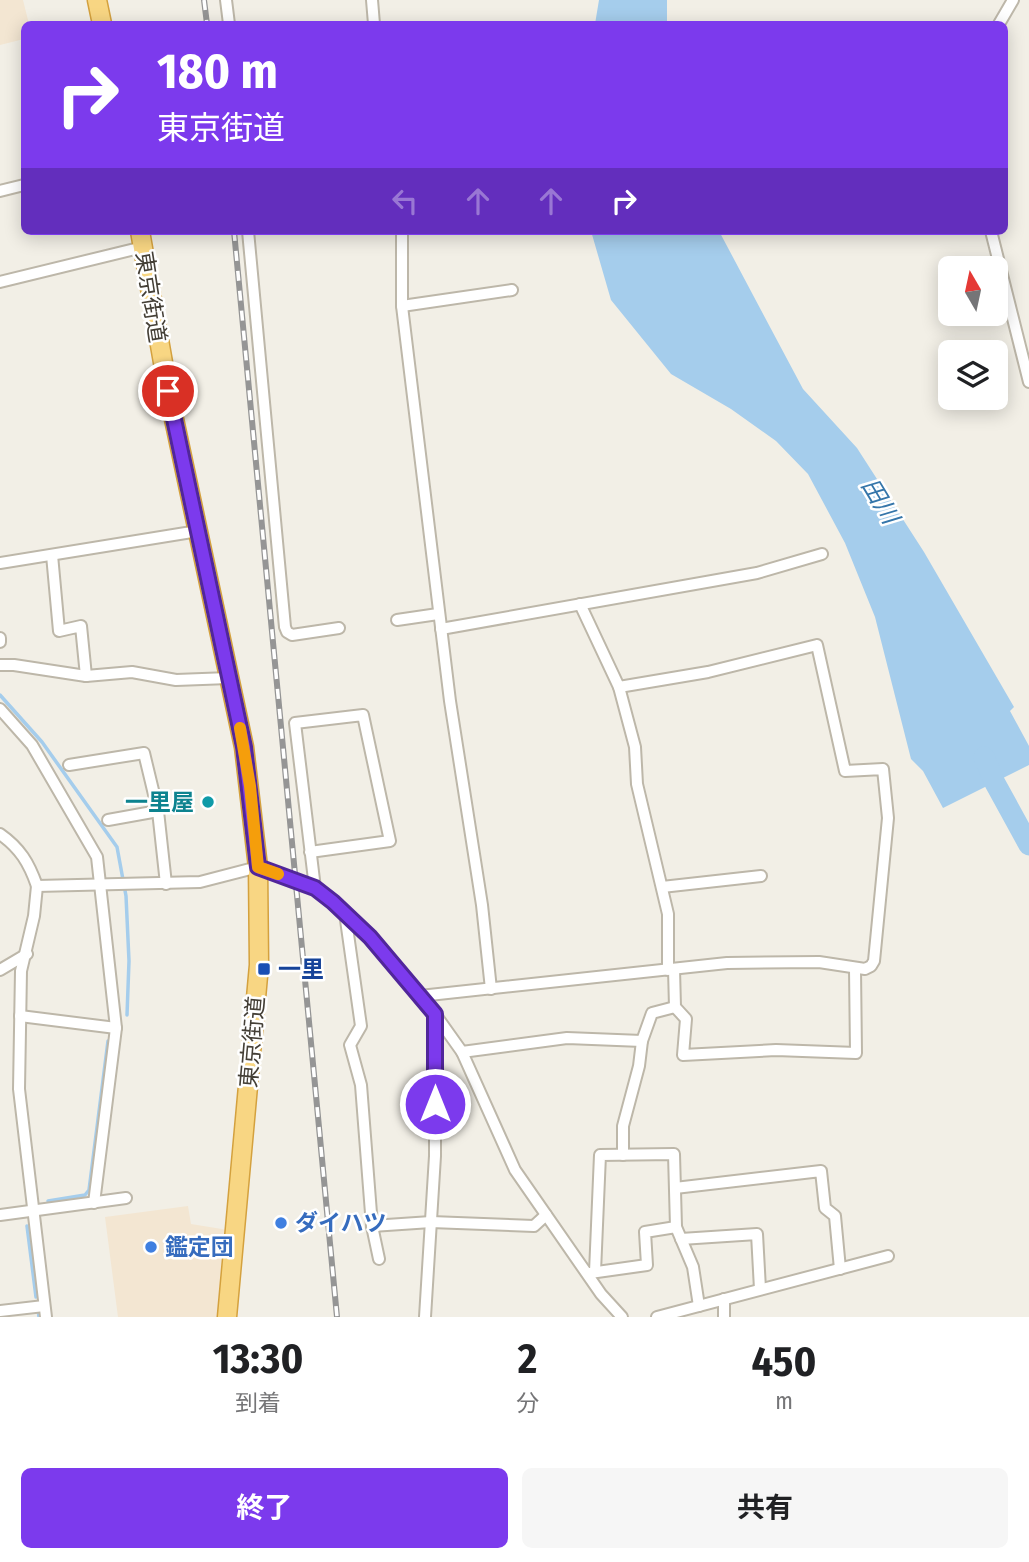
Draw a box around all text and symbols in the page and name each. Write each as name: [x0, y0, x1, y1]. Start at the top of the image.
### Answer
text: 180 m: [157, 42, 278, 101]
icon: right: [42, 49, 133, 140]
text: 東京街道: [157, 109, 285, 147]
icon: left: [386, 182, 424, 220]
icon: ahead: [459, 182, 497, 220]
icon: ahead: [532, 182, 570, 220]
icon: right: [605, 182, 643, 220]
street label: 東京街道: [130, 249, 172, 345]
north arrow: [938, 256, 1008, 326]
map controls: [938, 256, 1008, 410]
button: layers: [938, 340, 1008, 410]
pin: [138, 361, 198, 421]
icon: arrive: [149, 372, 187, 410]
water label: 田川: [856, 473, 906, 531]
place label: 一里屋: [125, 788, 194, 816]
marker: 一里屋: [200, 794, 216, 810]
place label: 一里: [278, 955, 324, 983]
marker: 一里: [256, 961, 272, 977]
street label: 東京街道: [234, 995, 270, 1089]
position arrow: [398, 1067, 472, 1141]
place label: ダイハツ: [295, 1209, 387, 1237]
marker: ダイハツ: [273, 1215, 289, 1231]
place label: 鑑定団: [165, 1233, 234, 1261]
marker: 鑑定団: [143, 1239, 159, 1255]
text: 13:30: [213, 1334, 303, 1384]
text: 2: [518, 1334, 537, 1384]
text: 450: [752, 1337, 816, 1387]
text: m: [775, 1387, 793, 1415]
text: 到着: [235, 1389, 281, 1417]
text: 分: [516, 1389, 539, 1417]
button: 終了: [21, 1468, 508, 1548]
button: 共有: [522, 1468, 1008, 1548]

